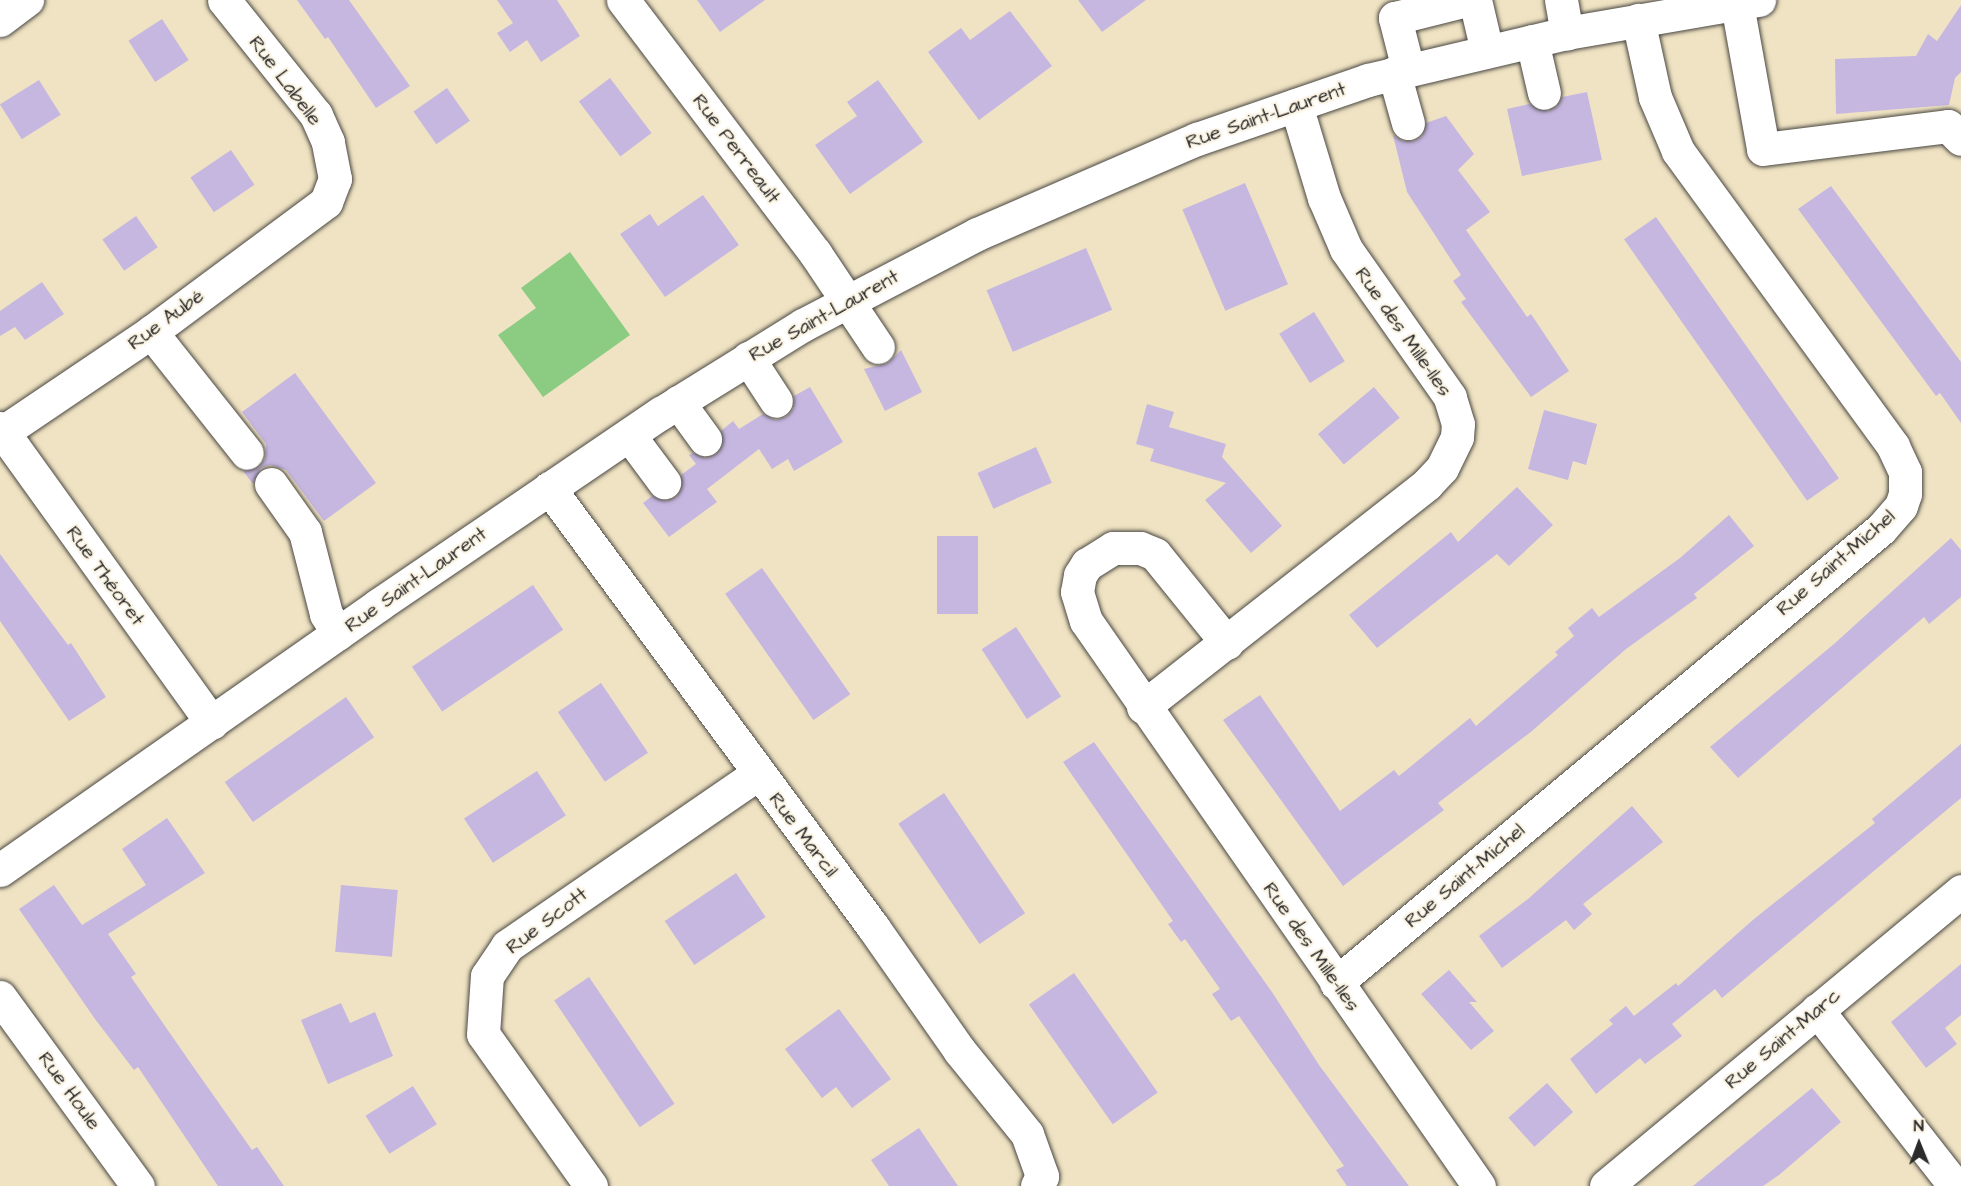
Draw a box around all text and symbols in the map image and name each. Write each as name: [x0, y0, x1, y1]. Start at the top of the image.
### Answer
street label: Rue Labelle: [243, 31, 327, 131]
street label: Rue Saint-Laurent: [1183, 77, 1349, 155]
street label: Rue Perreault: [687, 89, 785, 209]
street label: Rue des Mille-Iles: [1349, 263, 1457, 401]
street label: Rue Saint-Laurent: [745, 265, 903, 367]
street label: Rue Aubé: [123, 284, 209, 356]
street label: Rue Saint-Michel: [1772, 505, 1900, 621]
street label: Rue Théoret: [61, 521, 149, 631]
street label: Rue Saint-Laurent: [340, 522, 492, 638]
street label: Rue Marcil: [763, 788, 843, 882]
street label: Rue Saint-Michel: [1400, 819, 1530, 933]
street label: Rue des Mille-Iles: [1257, 878, 1365, 1016]
street label: Rue Scott: [501, 882, 593, 960]
street label: Rue Saint-Marc: [1720, 984, 1846, 1094]
street label: Rue Houle: [33, 1047, 105, 1135]
north arrow: [1889, 1114, 1949, 1174]
text: N: [1913, 1115, 1924, 1137]

